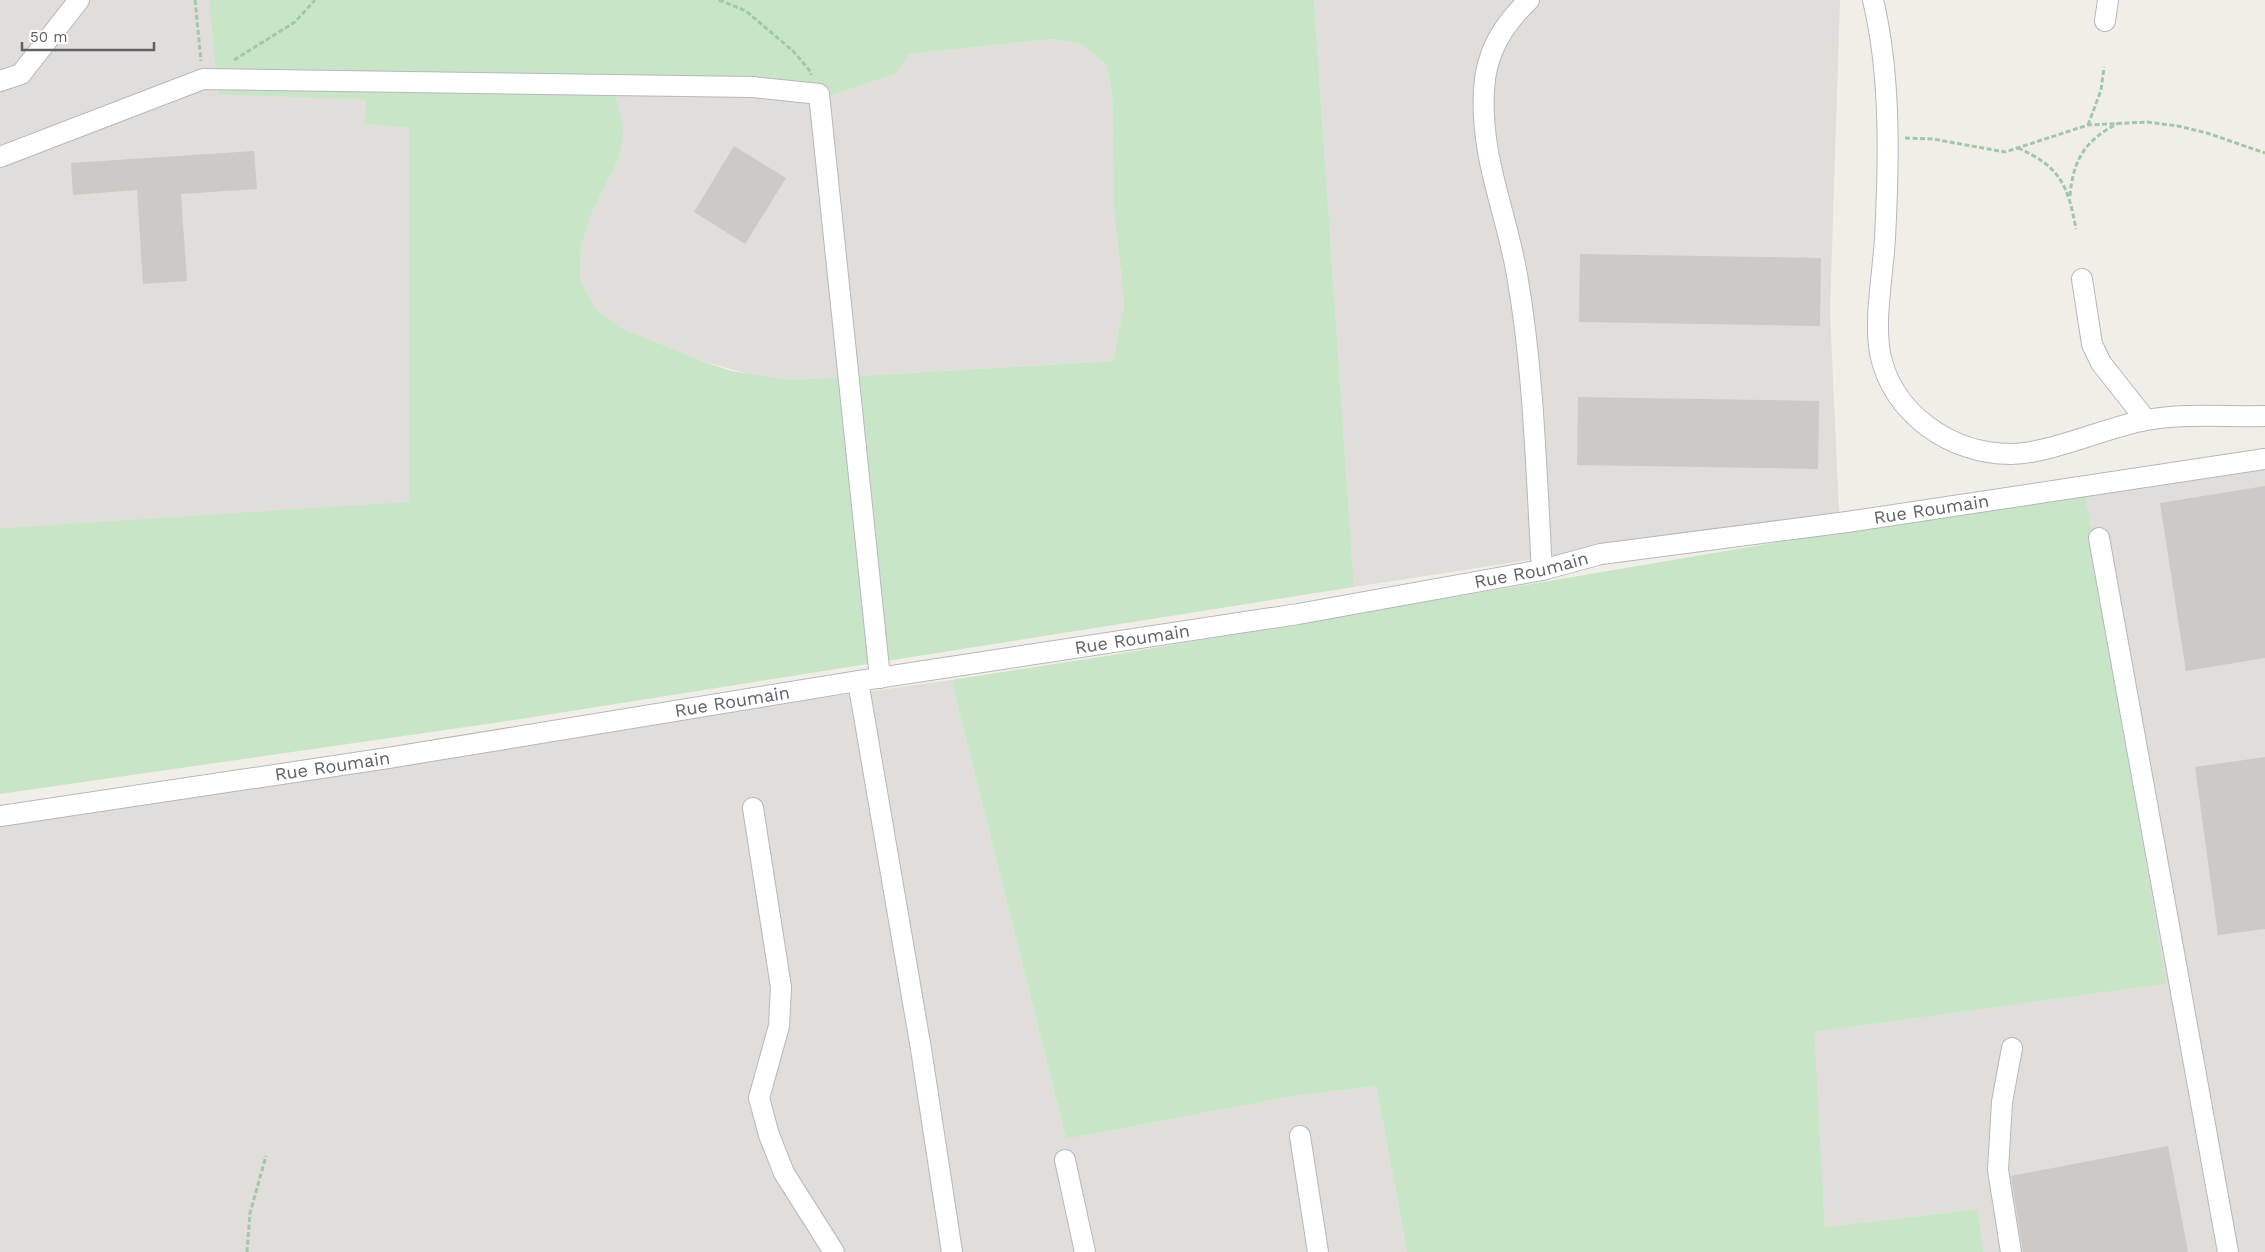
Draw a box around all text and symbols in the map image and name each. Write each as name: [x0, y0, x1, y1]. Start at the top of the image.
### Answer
scale bar: [22, 20, 155, 52]
text: 50 m: [30, 28, 67, 46]
street label: Rue Roumain: [1872, 490, 1990, 528]
street label: Rue Roumain: [1472, 547, 1591, 592]
street label: Rue Roumain: [1073, 620, 1191, 658]
street label: Rue Roumain: [673, 681, 791, 721]
street label: Rue Roumain: [273, 747, 391, 785]

